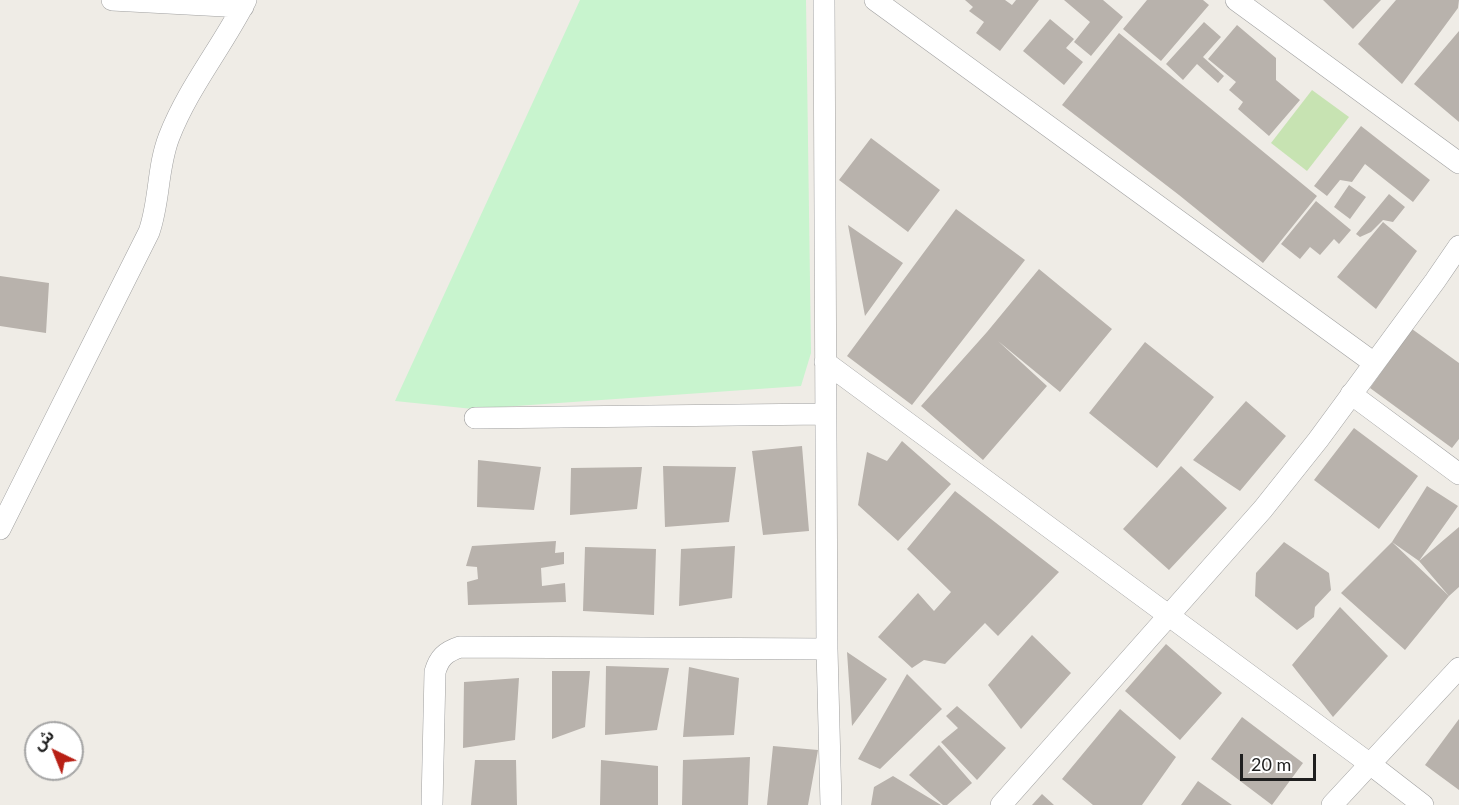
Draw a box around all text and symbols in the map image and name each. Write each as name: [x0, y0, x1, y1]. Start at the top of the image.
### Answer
north arrow: [24, 721, 84, 781]
text: ش: [28, 725, 57, 753]
scale bar: [1243, 742, 1320, 780]
text: 20 m: [1251, 753, 1291, 775]

